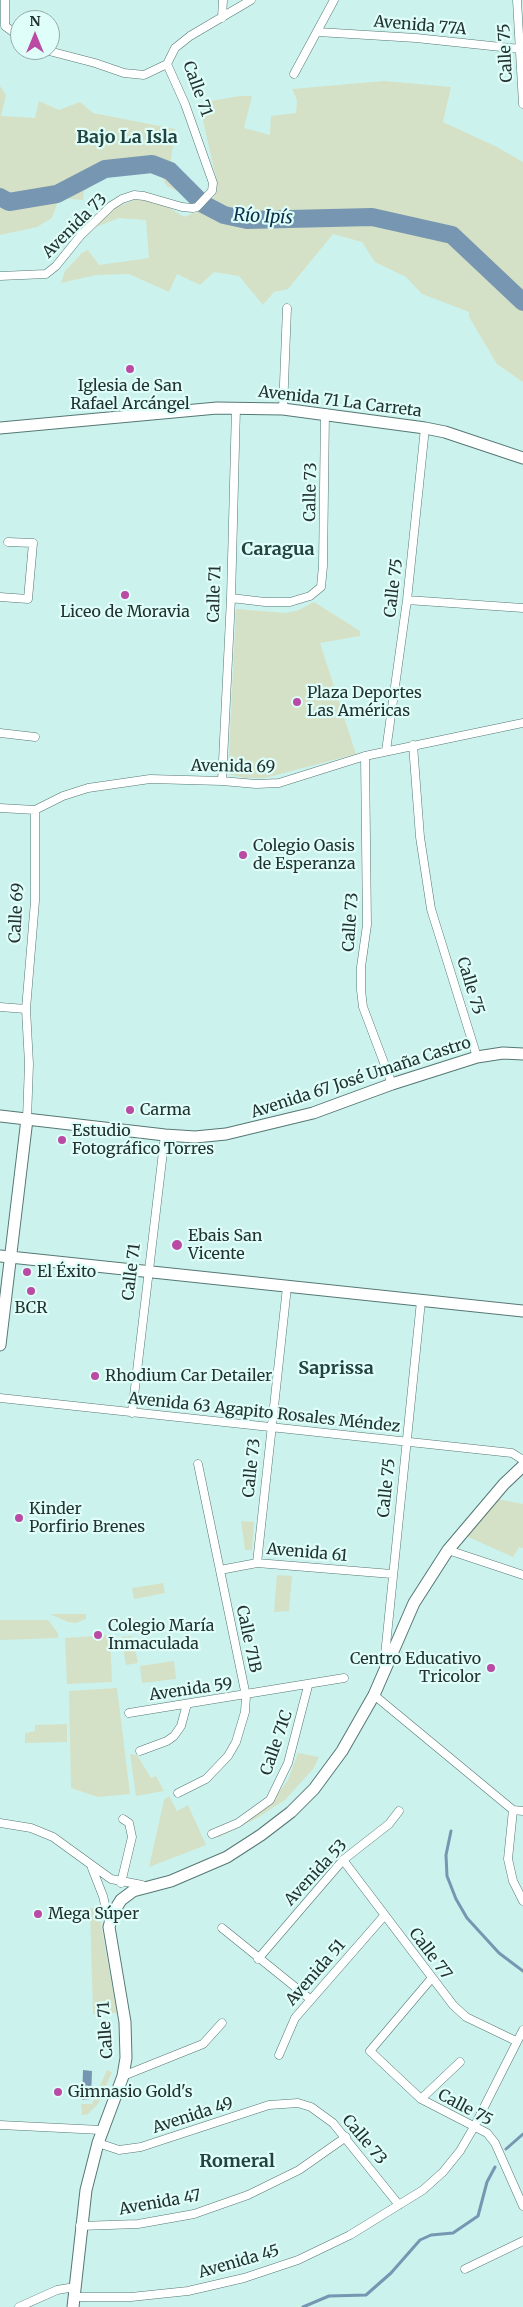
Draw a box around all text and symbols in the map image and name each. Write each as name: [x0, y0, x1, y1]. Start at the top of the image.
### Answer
north arrow: [10, 10, 60, 60]
text: N: [29, 12, 41, 30]
street label: Avenida 77A: [373, 12, 467, 40]
street label: Calle 75: [495, 23, 517, 83]
street label: Calle 71: [178, 59, 216, 119]
district label: Bajo La Isla: [76, 127, 178, 149]
street label: Avenida 73: [39, 190, 111, 262]
water label: Río Ipís: [233, 205, 293, 229]
marker: Iglesia de San Rafael Arcángel: [124, 363, 136, 375]
place label: Iglesia de San Rafael Arcángel: [70, 376, 190, 414]
street label: Avenida 71 La Carreta: [257, 382, 423, 422]
street label: Calle 73: [301, 462, 321, 522]
district label: Caragua: [242, 539, 314, 561]
street label: Calle 75: [381, 557, 407, 619]
street label: Calle 71: [204, 565, 226, 623]
marker: Liceo de Moravia: [119, 589, 131, 601]
place label: Liceo de Moravia: [60, 602, 190, 622]
place label: Plaza Deportes Las Américas: [307, 683, 422, 721]
marker: Plaza Deportes Las Américas: [291, 696, 303, 708]
street label: Avenida 69: [191, 757, 275, 777]
place label: Colegio Oasis de Esperanza: [253, 836, 355, 874]
marker: Colegio Oasis de Esperanza: [237, 849, 249, 861]
street label: Calle 69: [6, 882, 28, 944]
street label: Calle 73: [339, 892, 363, 952]
street label: Calle 75: [452, 955, 488, 1017]
street label: Avenida 67 José Umaña Castro: [249, 1033, 473, 1123]
place label: Carma: [140, 1100, 191, 1120]
marker: Carma: [124, 1104, 136, 1116]
place label: Estudio Fotográfico Torres: [72, 1121, 214, 1159]
marker: Estudio Fotográfico Torres: [56, 1134, 68, 1146]
place label: Ebais San Vicente: [188, 1226, 262, 1264]
marker: Ebais San Vicente: [170, 1238, 184, 1252]
street label: Calle 71: [119, 1242, 145, 1302]
place label: El Éxito: [37, 1262, 96, 1282]
marker: El Éxito: [21, 1266, 33, 1278]
marker: BCR: [25, 1285, 37, 1297]
place label: BCR: [15, 1298, 47, 1318]
district label: Saprissa: [298, 1358, 374, 1380]
place label: Rhodium Car Detailer: [105, 1366, 272, 1386]
marker: Rhodium Car Detailer: [89, 1370, 101, 1382]
street label: Avenida 63 Agapito Rosales Méndez: [127, 1389, 401, 1437]
street label: Calle 73: [239, 1438, 265, 1498]
street label: Calle 75: [374, 1458, 400, 1518]
place label: Kinder Porfirio Brenes: [29, 1499, 145, 1537]
marker: Kinder Porfirio Brenes: [13, 1512, 25, 1524]
street label: Avenida 61: [266, 1540, 348, 1566]
street label: Calle 71B: [232, 1604, 264, 1674]
place label: Colegio María Inmaculada: [108, 1616, 214, 1654]
marker: Colegio María Inmaculada: [92, 1629, 104, 1641]
place label: Centro Educativo Tricolor: [350, 1649, 481, 1687]
marker: Centro Educativo Tricolor: [485, 1662, 497, 1674]
street label: Avenida 59: [148, 1675, 234, 1705]
street label: Calle 71C: [257, 1708, 297, 1778]
street label: Avenida 53: [281, 1836, 351, 1910]
place label: Mega Súper: [48, 1904, 139, 1924]
marker: Mega Súper: [32, 1908, 44, 1920]
street label: Calle 77: [404, 1924, 456, 1984]
street label: Avenida 51: [282, 1936, 350, 2010]
street label: Calle 71: [94, 2001, 118, 2059]
place label: Gimnasio Gold's: [68, 2082, 193, 2102]
marker: Gimnasio Gold's: [52, 2086, 64, 2098]
street label: Calle 75: [434, 2086, 496, 2130]
street label: Avenida 49: [150, 2094, 236, 2138]
street label: Calle 73: [338, 2111, 390, 2169]
district label: Romeral: [199, 2151, 275, 2173]
street label: Avenida 47: [118, 2186, 202, 2220]
street label: Avenida 45: [196, 2241, 282, 2283]

